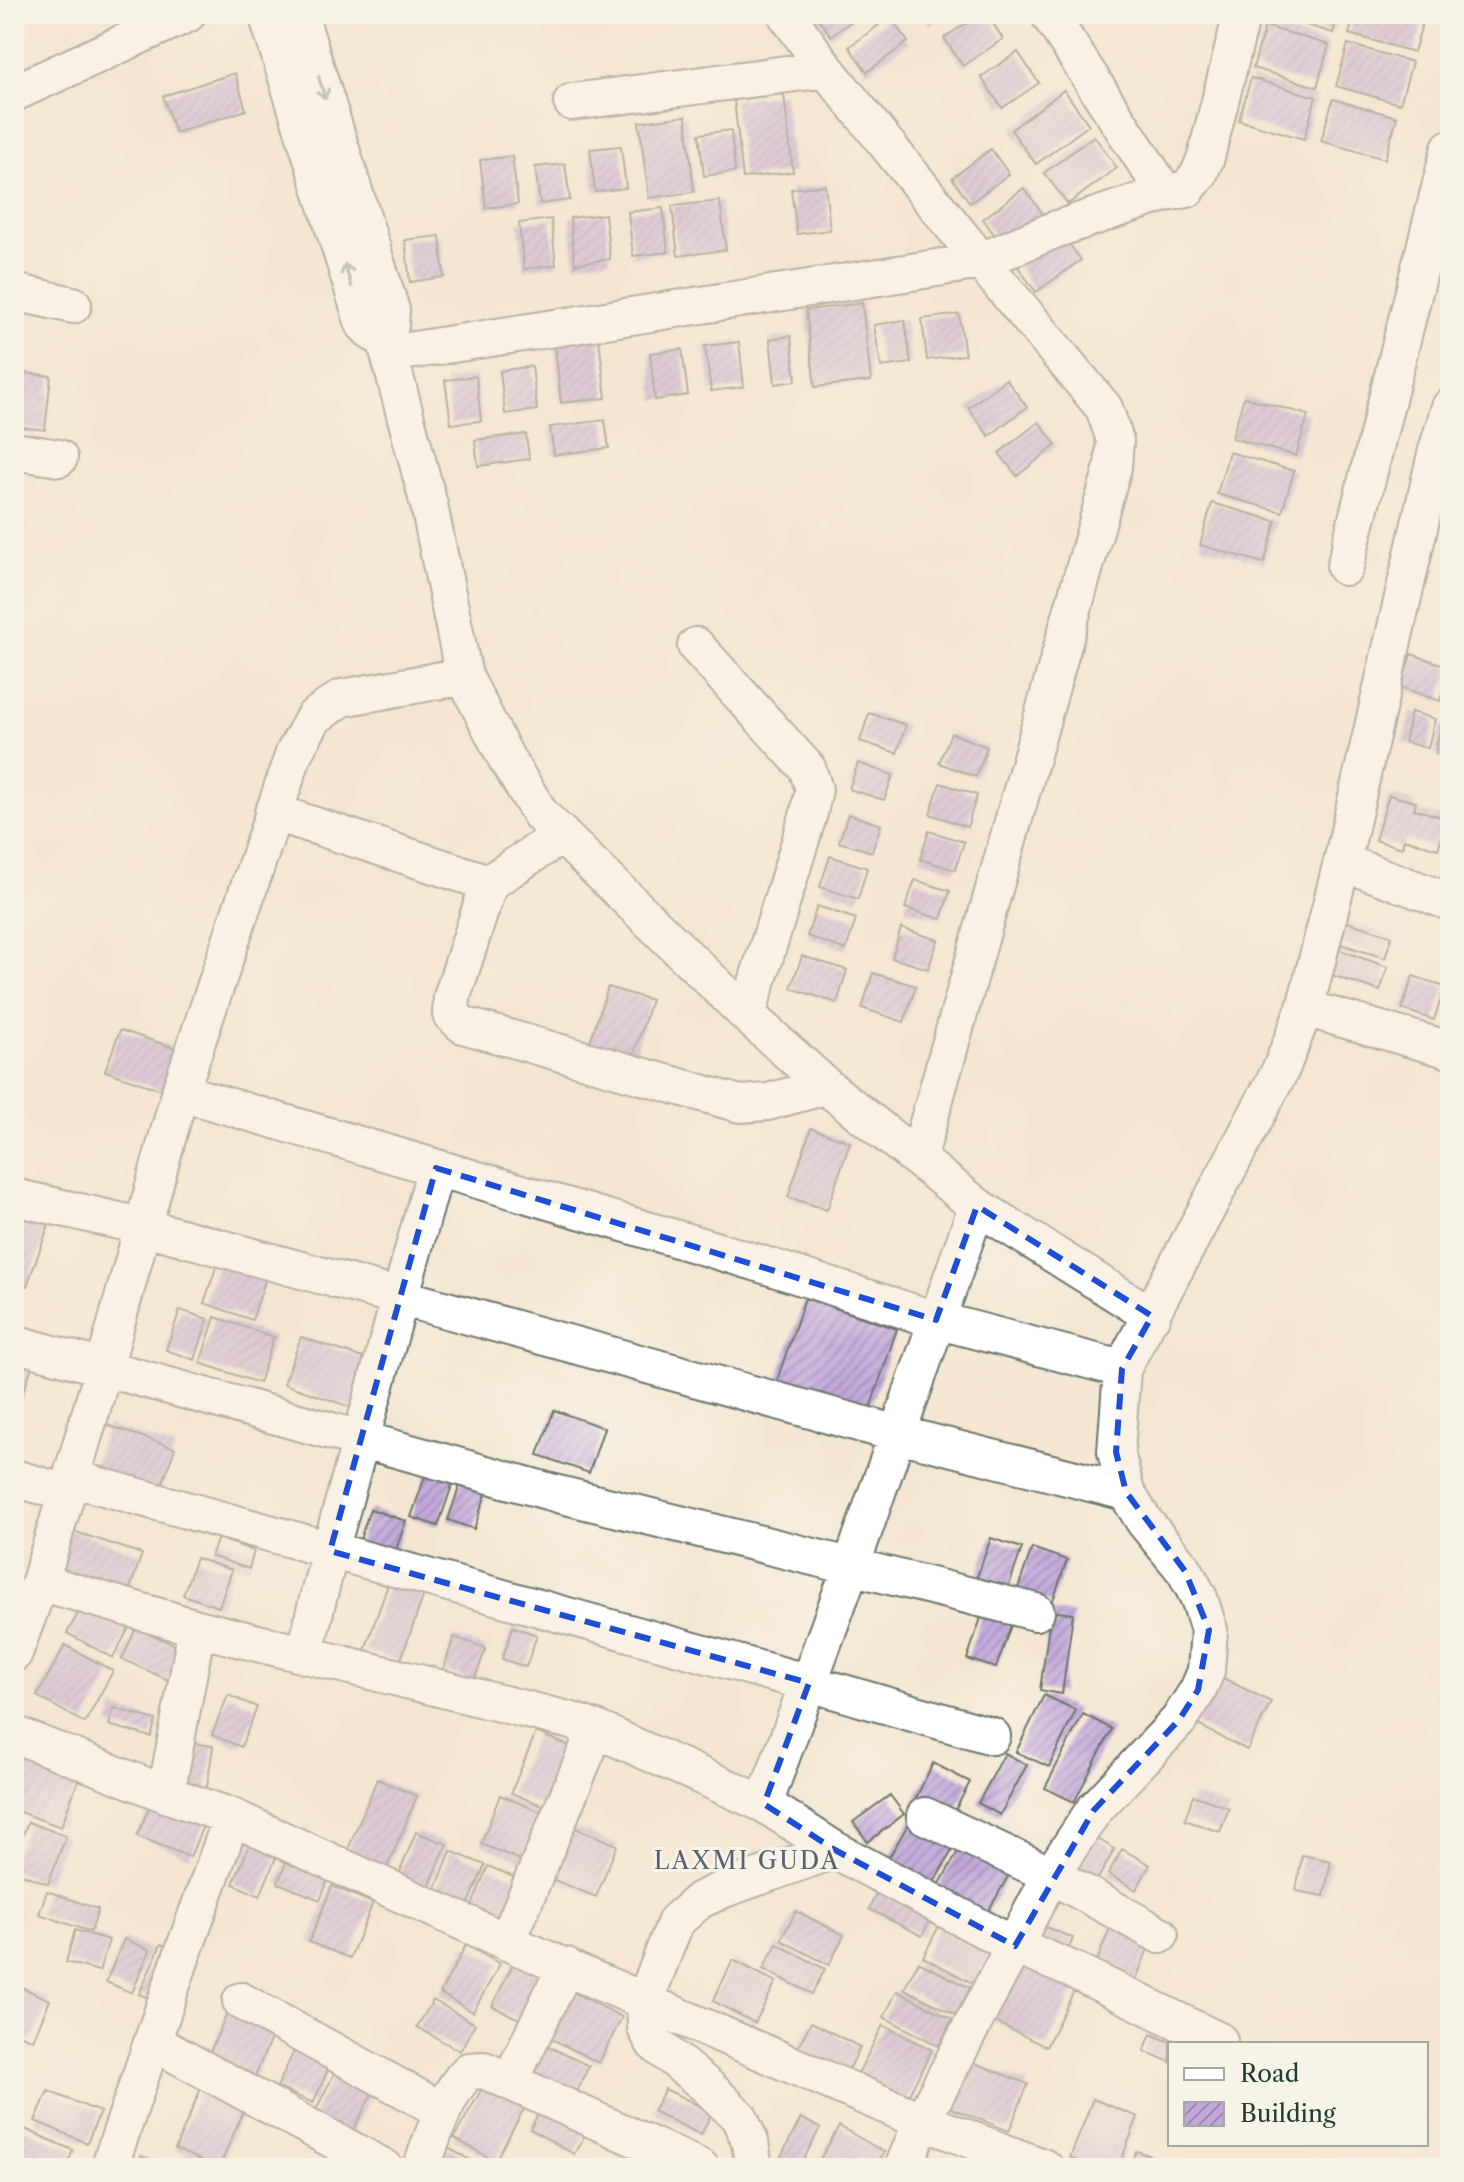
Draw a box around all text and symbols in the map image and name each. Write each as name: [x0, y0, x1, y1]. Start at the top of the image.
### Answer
one-way arrow: [315, 75, 330, 101]
one-way arrow: [340, 262, 355, 287]
district label: LAXMI GUDA: [654, 1846, 840, 1875]
legend: [1168, 2042, 1428, 2146]
text: Road: [1240, 2059, 1300, 2088]
text: Building: [1240, 2099, 1336, 2128]

